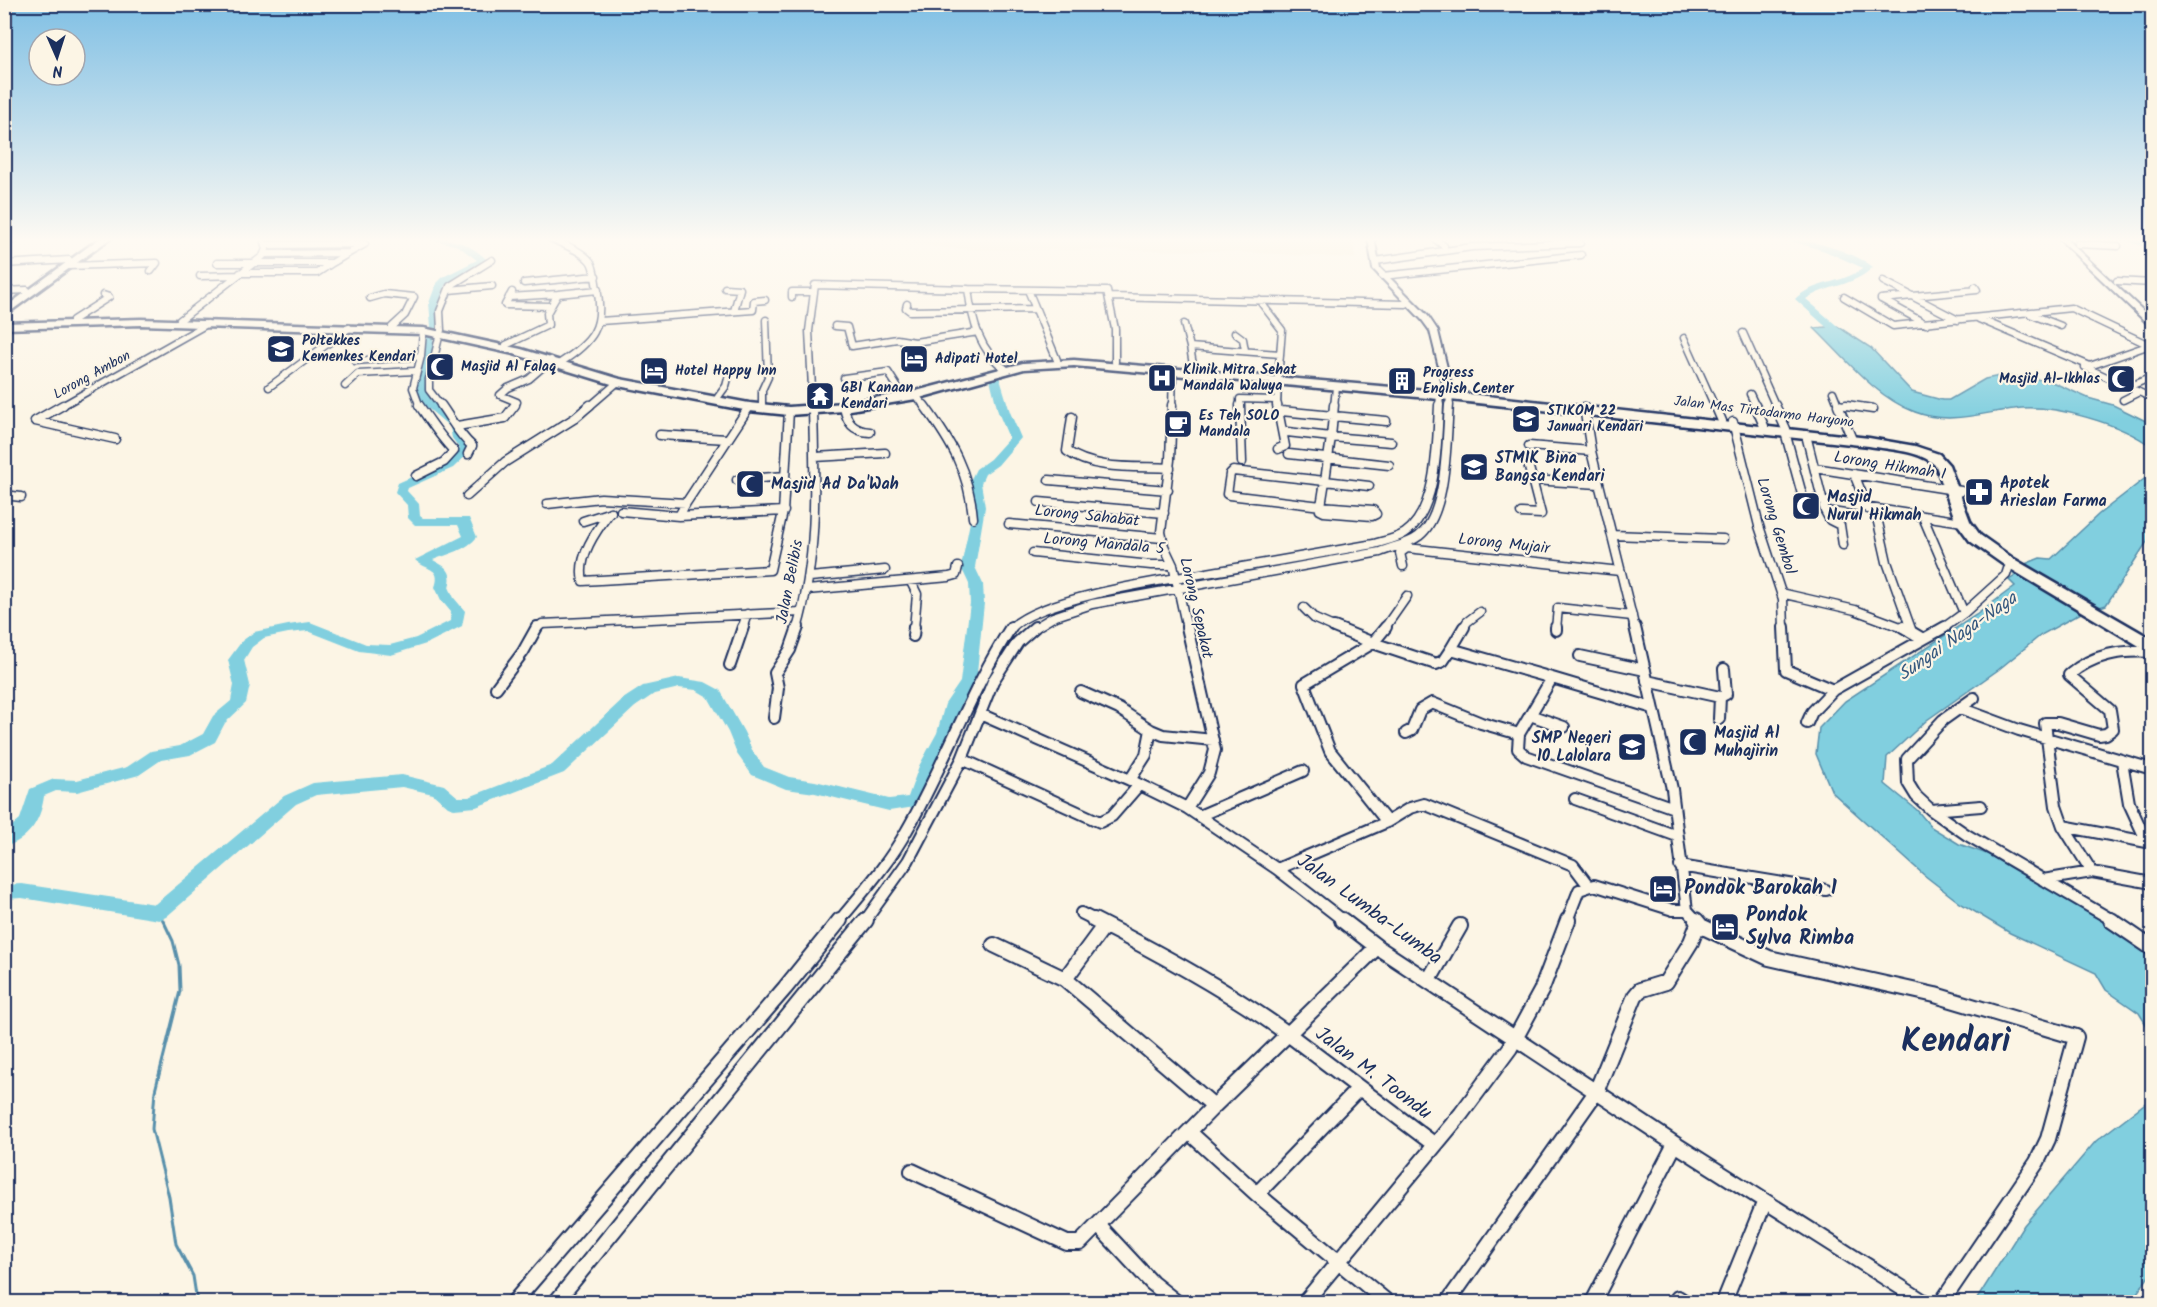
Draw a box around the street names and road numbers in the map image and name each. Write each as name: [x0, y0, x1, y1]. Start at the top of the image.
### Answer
street label: Lorong Ambon: [49, 345, 135, 405]
street label: Jalan Mas Tirtodarmo Haryono: [1673, 390, 1855, 434]
street label: Lorong Hikmah I: [1832, 445, 1948, 487]
street label: Lorong Gembol: [1749, 474, 1803, 578]
street label: Lorong Sahabat: [1033, 498, 1141, 534]
street label: Lorong Mandala 5: [1042, 526, 1167, 562]
street label: Lorong Mujair: [1457, 527, 1553, 561]
street label: Jalan Belibis: [770, 537, 810, 626]
street label: Lorong Sepakat: [1172, 555, 1220, 662]
street label: Jalan Lumba-Lumba: [1289, 846, 1449, 974]
street label: Jalan M. Toondu: [1308, 1019, 1439, 1129]

